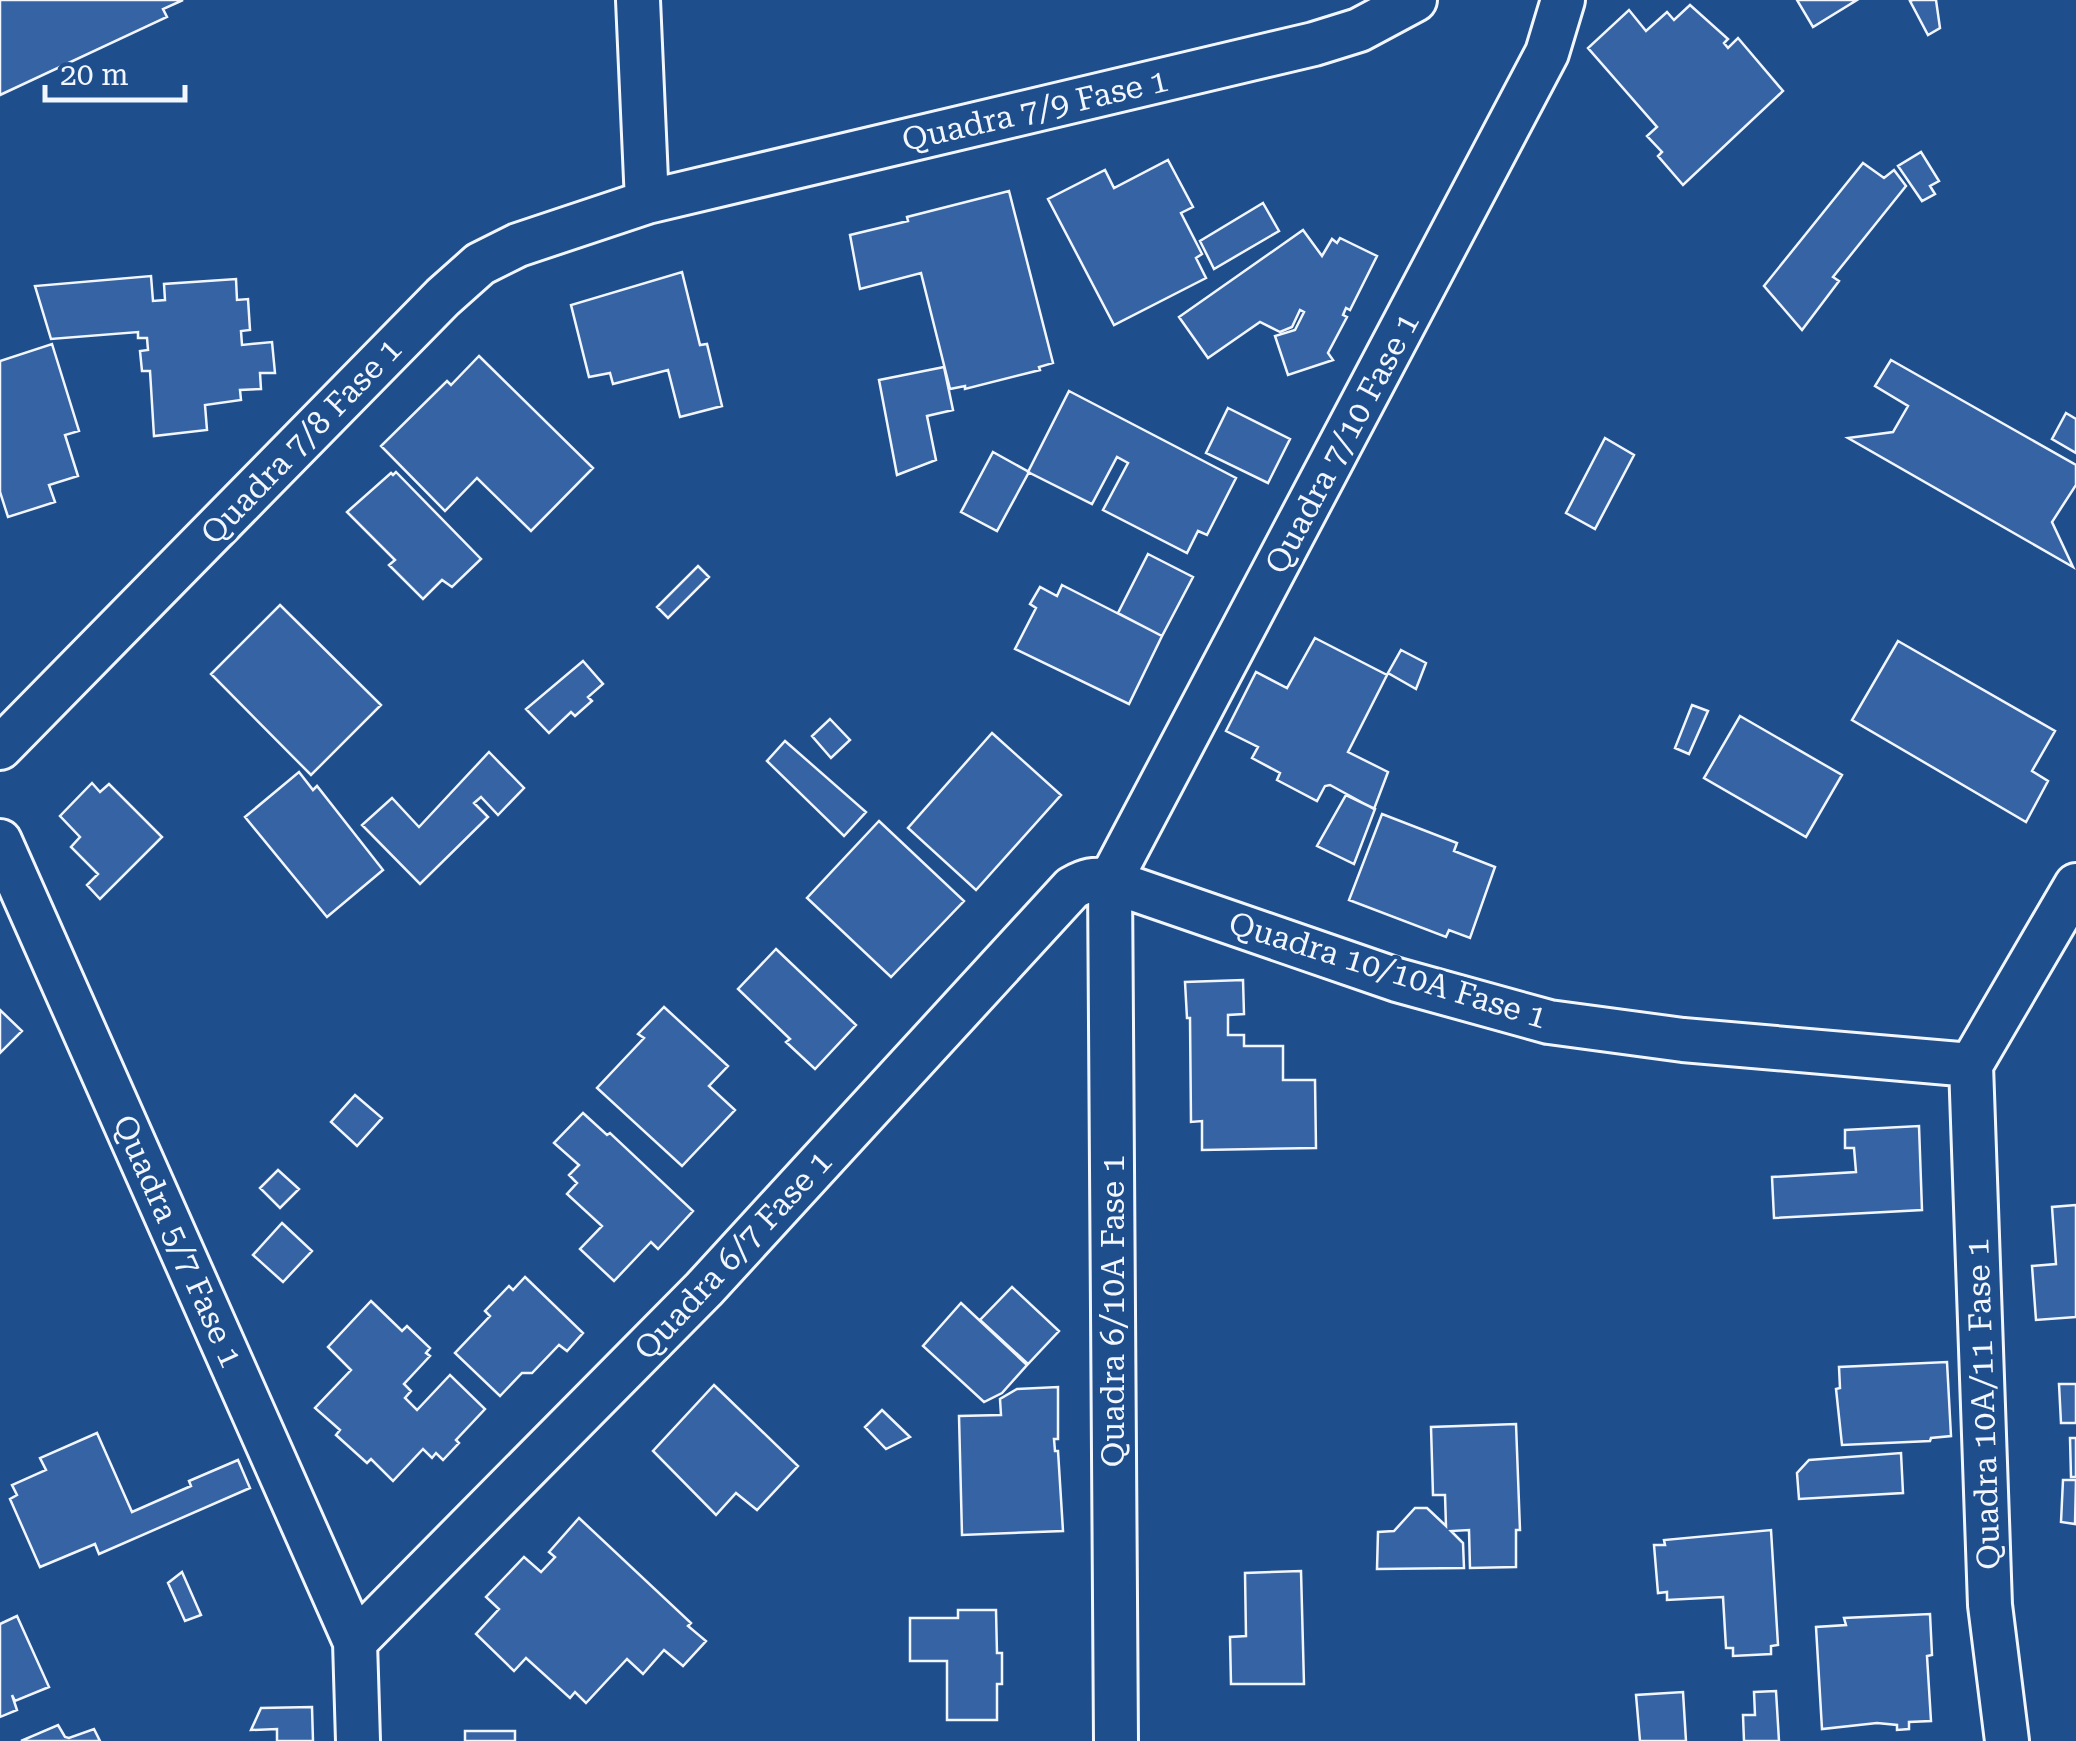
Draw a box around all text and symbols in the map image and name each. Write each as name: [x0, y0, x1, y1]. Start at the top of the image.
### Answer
scale bar: [45, 40, 185, 102]
text: 20 m: [60, 57, 129, 92]
street label: Quadra 7/9 Fase 1: [898, 61, 1172, 159]
street label: Quadra 7/10 Fase 1: [1257, 306, 1427, 580]
street label: Quadra 7/8 Fase 1: [193, 330, 409, 552]
street label: Quadra 10/10A Fase 1: [1224, 904, 1552, 1036]
street label: Quadra 5/7 Fase 1: [105, 1109, 251, 1373]
street label: Quadra 6/7 Fase 1: [626, 1143, 840, 1367]
street label: Quadra 6/10A Fase 1: [1094, 1155, 1132, 1467]
street label: Quadra 10A/11 Fase 1: [1958, 1238, 2008, 1570]

